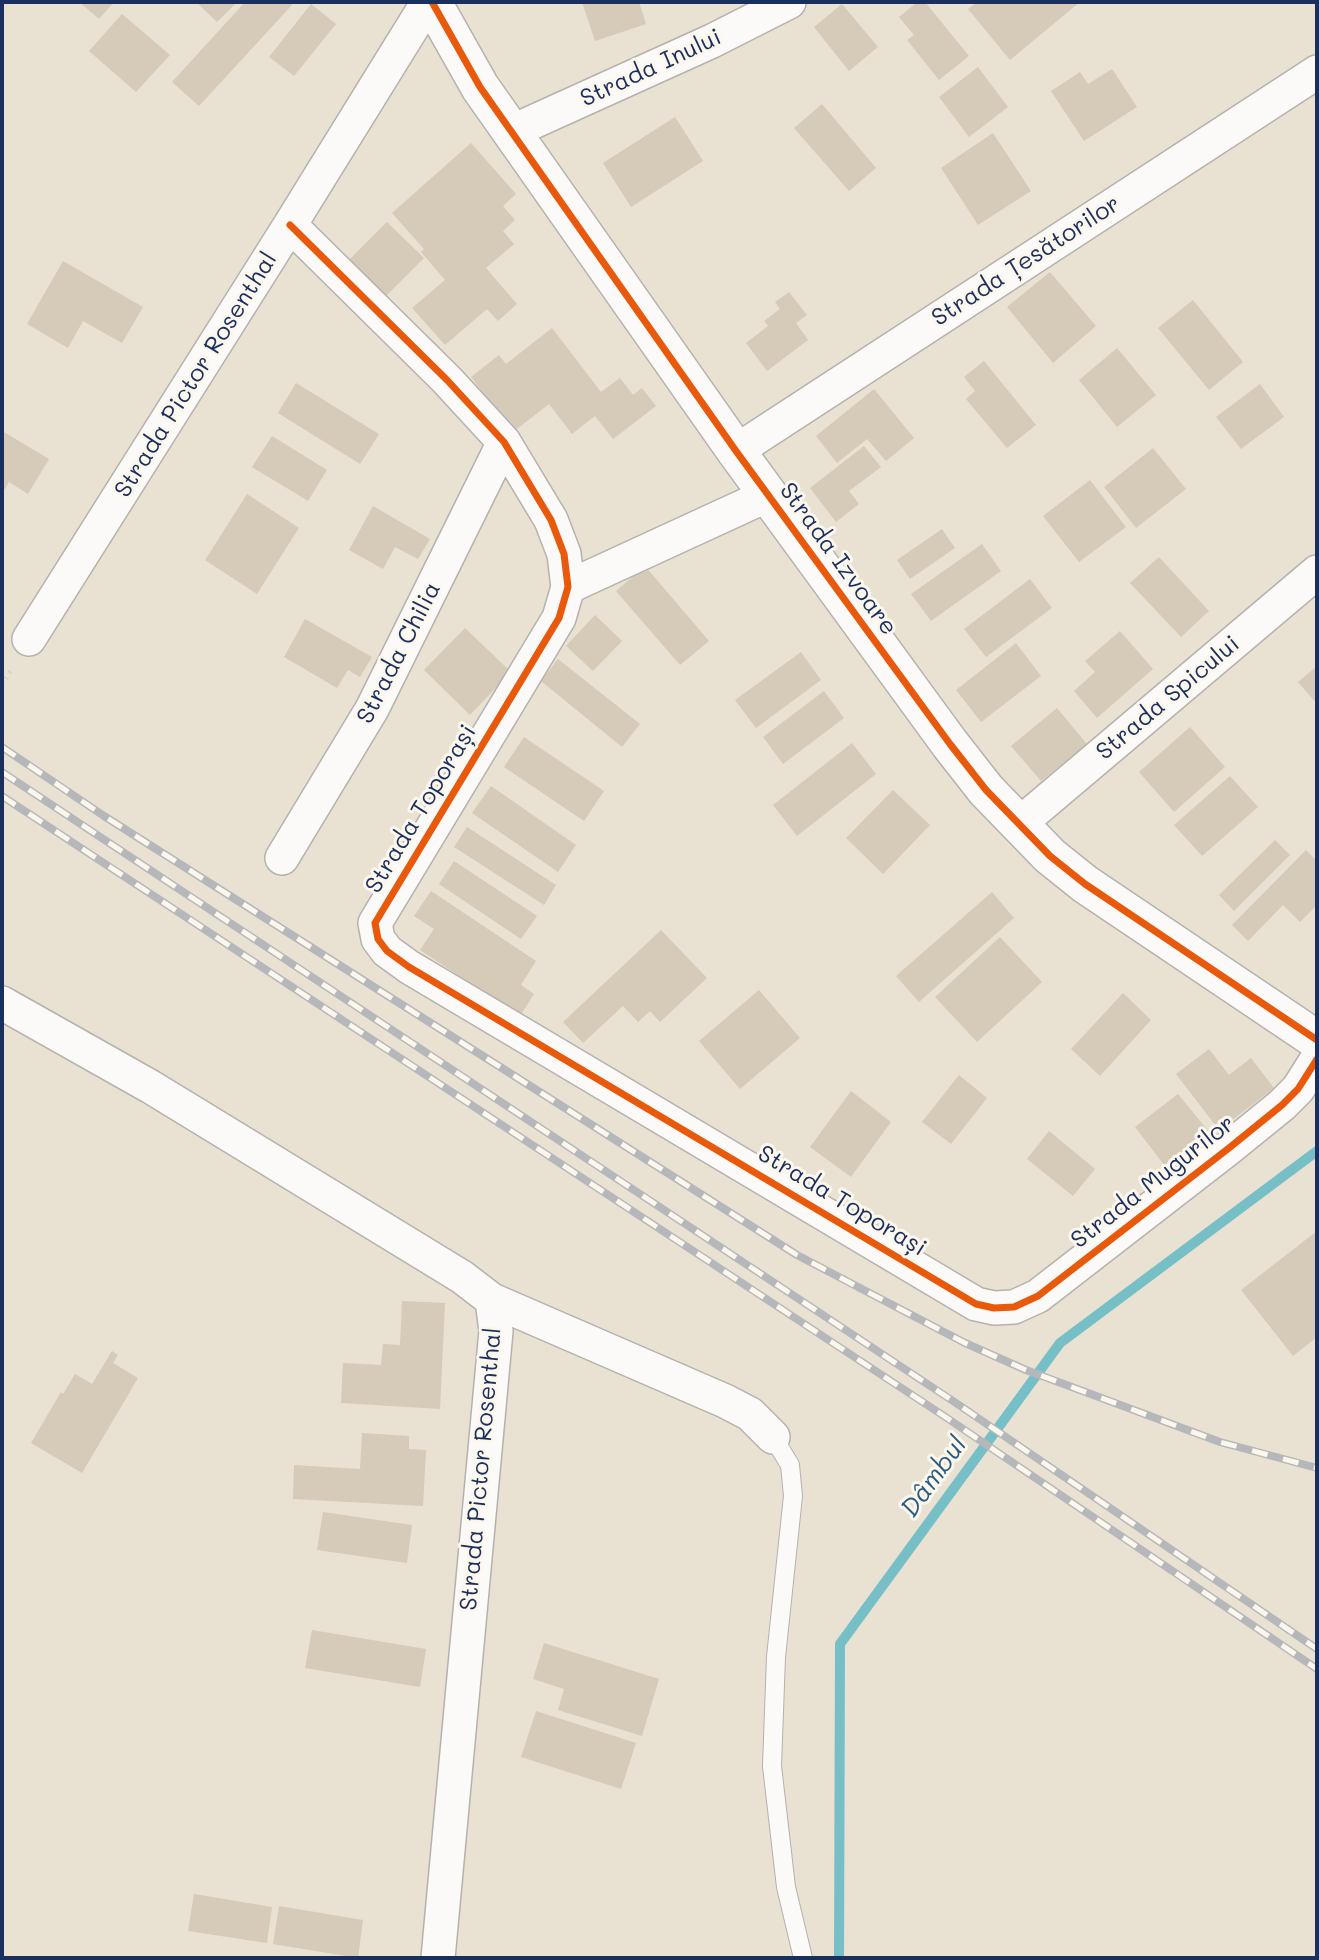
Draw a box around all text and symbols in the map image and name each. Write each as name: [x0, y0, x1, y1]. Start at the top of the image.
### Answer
street label: Strada Inului: [576, 23, 726, 113]
street label: Strada Țesătorilor: [926, 189, 1126, 333]
street label: Strada Pictor Rosenthal: [109, 247, 283, 503]
street label: Strada Izvoare: [773, 477, 903, 641]
street label: Strada Chilia: [351, 577, 447, 729]
street label: Strada Spicului: [1090, 630, 1246, 766]
street label: Strada Toporași: [359, 719, 483, 899]
street label: Strada Mugurilor: [1065, 1109, 1241, 1255]
street label: Strada Toporași: [752, 1139, 932, 1263]
street label: Strada Pictor Rosenthal: [454, 1326, 508, 1612]
water label: Dâmbul: [894, 1431, 974, 1523]

